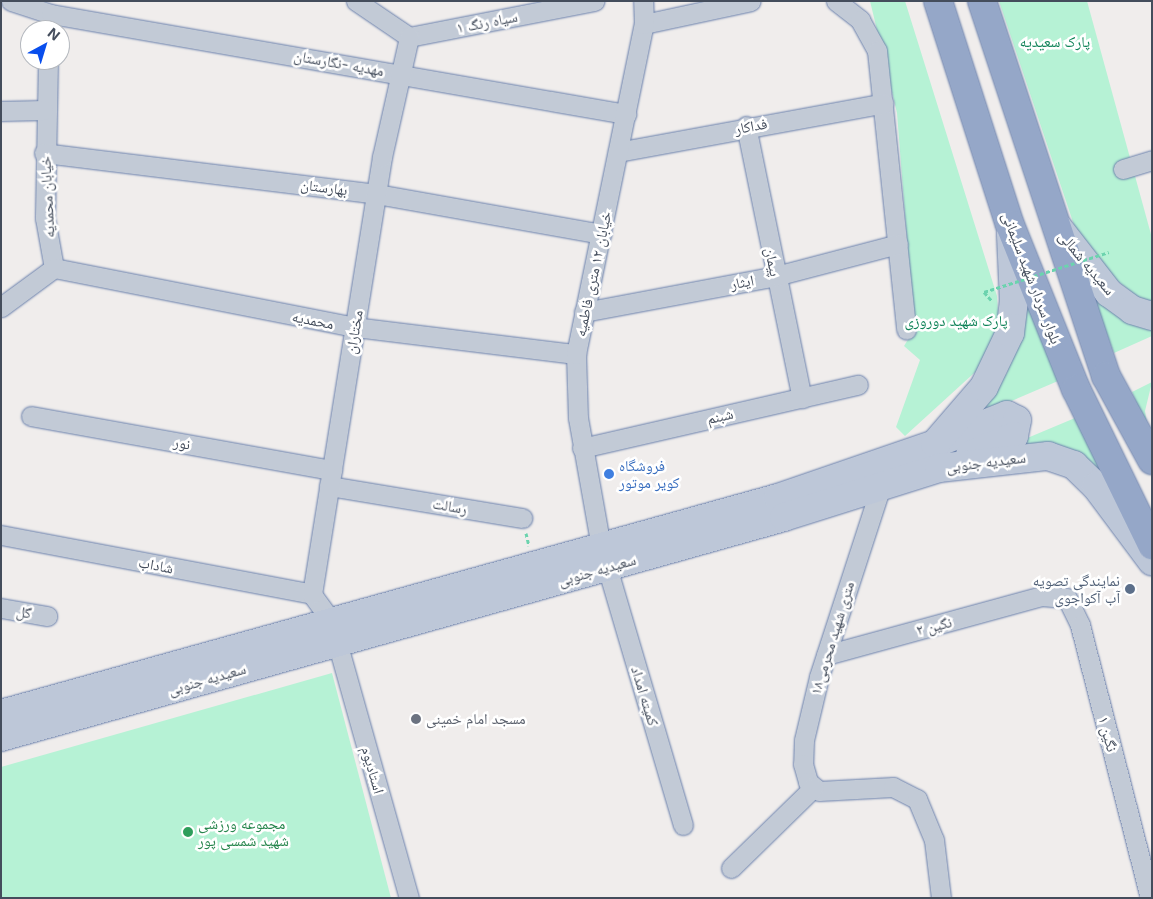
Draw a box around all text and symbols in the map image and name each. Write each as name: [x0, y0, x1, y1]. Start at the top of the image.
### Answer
street label: سیاه رنگ ۱: [455, 7, 519, 37]
north arrow: [20, 20, 70, 70]
text: N: [45, 24, 64, 44]
park label: پارک سعیدیه: [1020, 33, 1090, 51]
street label: مهدیه -نگارستان: [293, 46, 385, 80]
street label: فداکار: [733, 114, 769, 138]
street label: خیابان محمدیه: [36, 156, 58, 238]
street label: بهارستان: [299, 175, 349, 199]
street label: خیابان ۱۲ متری فاطمیه: [571, 210, 615, 338]
street label: بلوار سردار شهید سلیمانی: [999, 210, 1065, 346]
street label: سعیدیه شمالی: [1055, 227, 1119, 299]
street label: پیمان: [761, 246, 785, 278]
street label: ایثار: [729, 271, 755, 293]
street label: محمدیه: [291, 307, 335, 333]
street label: مختاران: [342, 309, 366, 355]
park label: پارک شهید دوروزی: [904, 312, 1008, 330]
street label: شبنم: [705, 404, 735, 428]
street label: نور: [172, 433, 192, 453]
street label: سعیدیه جنوبی: [945, 448, 1027, 476]
place label: فروشگاه کویر موتور: [619, 456, 679, 491]
marker: فروشگاه کویر موتور: [603, 468, 615, 480]
street label: رسالت: [431, 494, 469, 518]
street label: سعیدیه جنوبی: [556, 550, 638, 590]
street label: شاداب: [137, 553, 175, 577]
place label: نمایندگی تصویه آب آکواجوی: [1033, 571, 1120, 606]
street label: ۱۸متری شهید محرمی: [806, 579, 858, 697]
marker: نمایندگی تصویه آب آکواجوی: [1124, 583, 1136, 595]
street label: گل: [15, 602, 33, 622]
street label: نگین ۲: [914, 613, 954, 639]
street label: سعیدیه جنوبی: [166, 659, 248, 699]
street label: کمیته امداد: [627, 664, 663, 728]
place label: مسجد امام خمینی: [426, 710, 526, 728]
marker: مسجد امام خمینی: [410, 713, 422, 725]
street label: نگین ۱: [1095, 714, 1121, 754]
street label: استادیوم: [358, 744, 388, 796]
place label: مجموعه ورزشی شهید شمسی پور: [198, 814, 289, 849]
marker: مجموعه ورزشی شهید شمسی پور: [182, 826, 194, 838]

